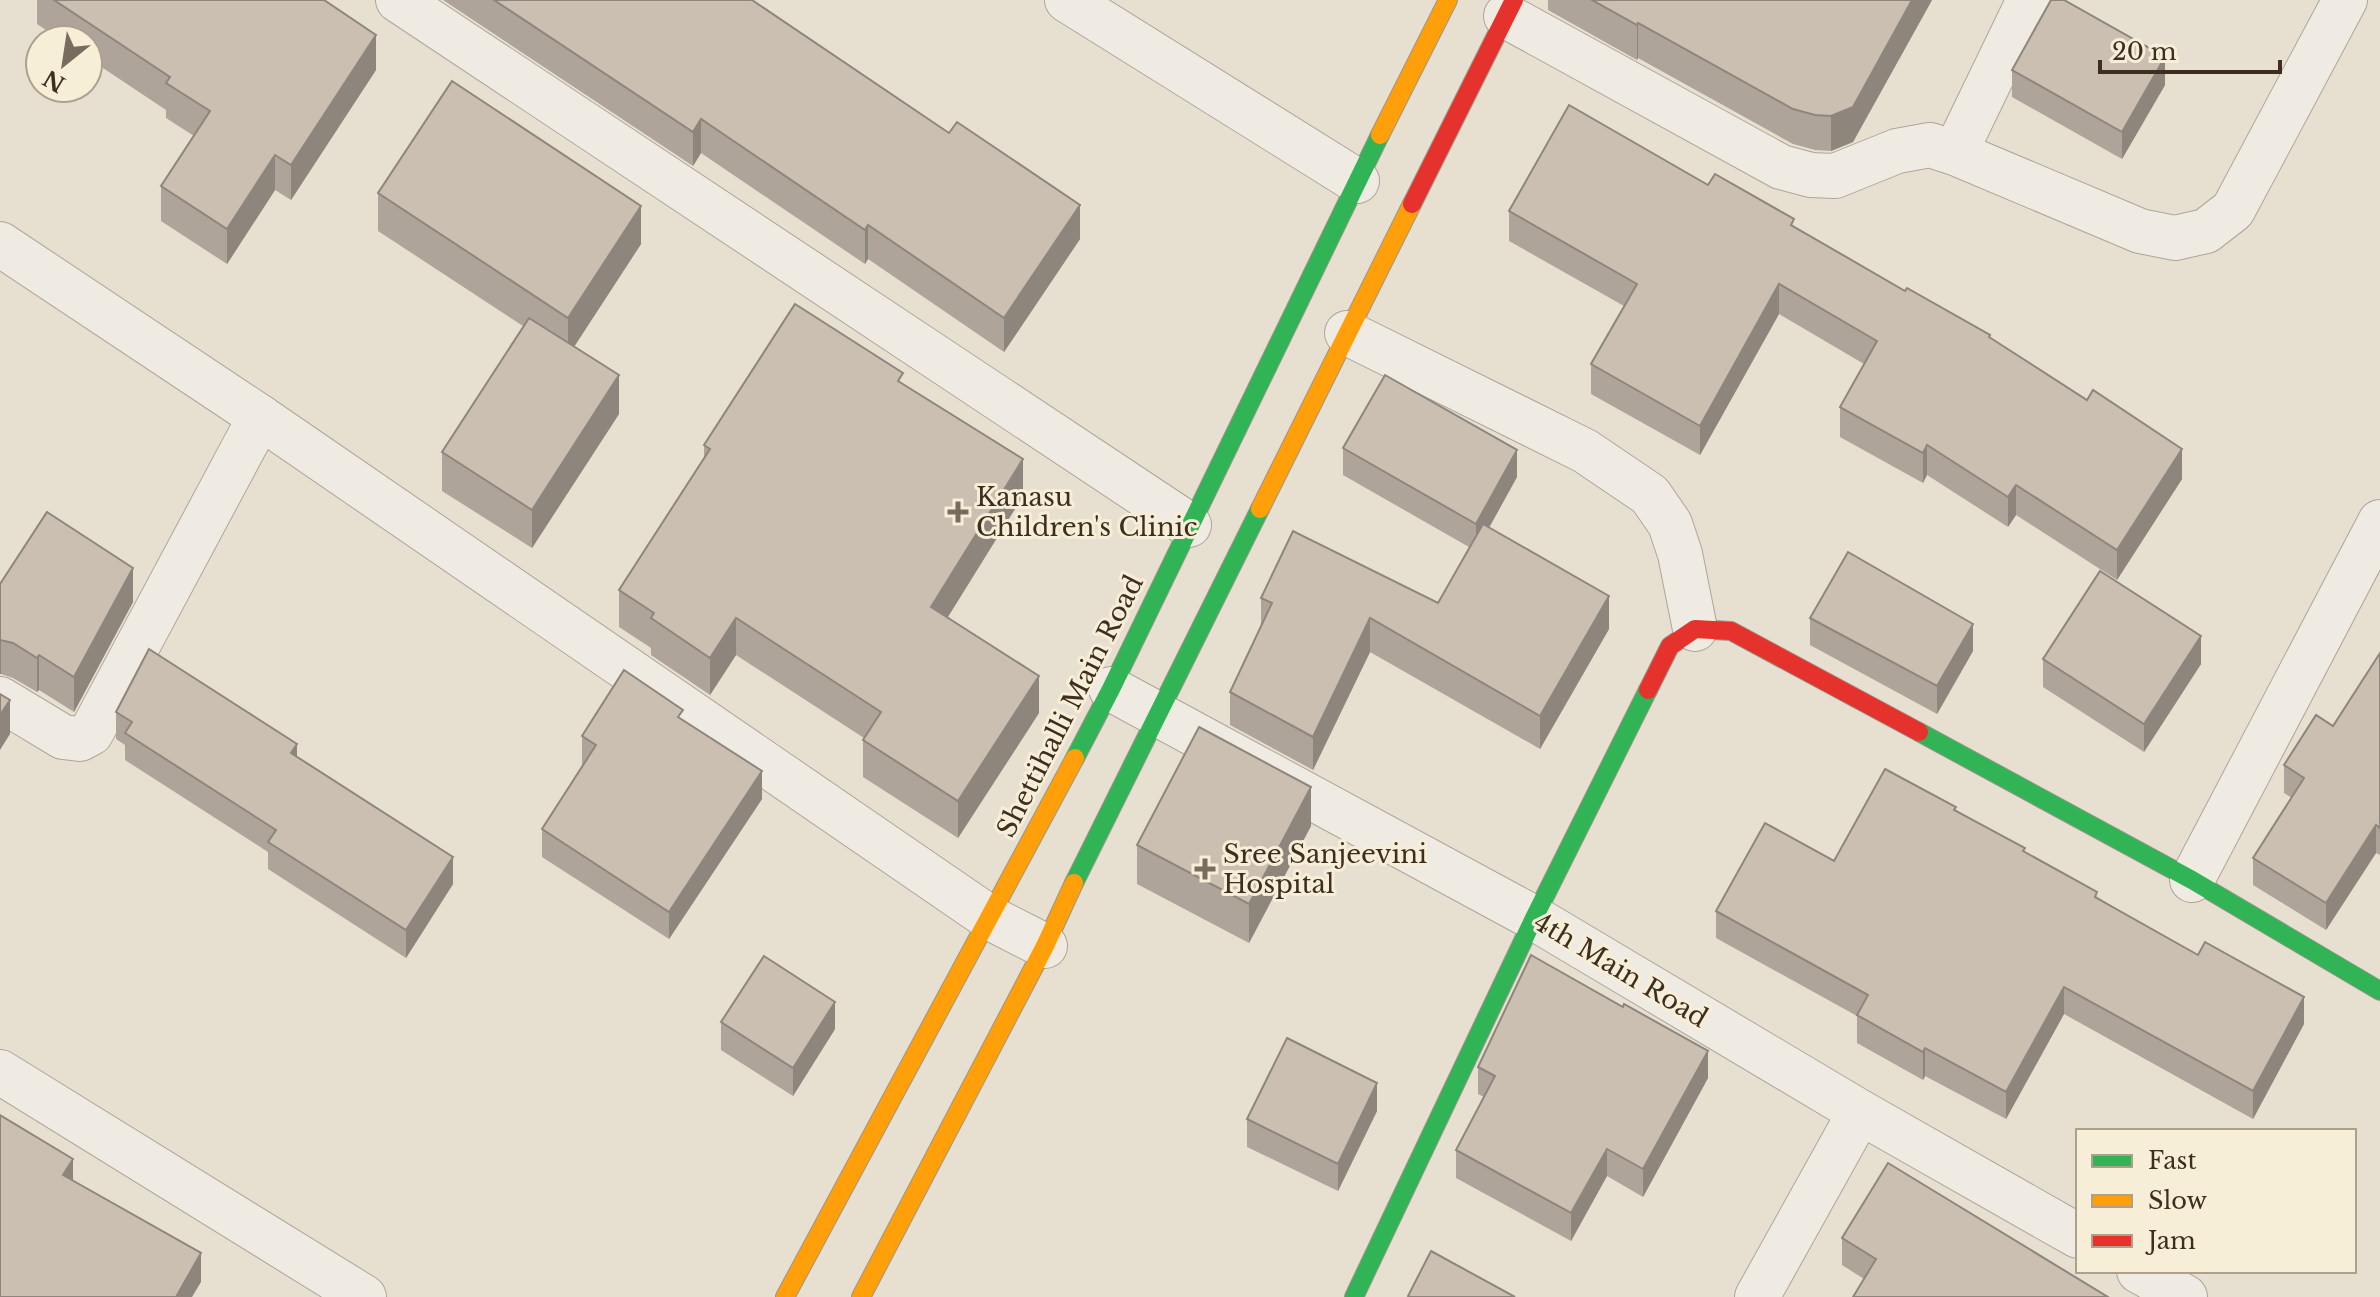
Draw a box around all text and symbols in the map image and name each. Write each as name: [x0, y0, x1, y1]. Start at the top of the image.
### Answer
north arrow: [24, 24, 104, 104]
scale bar: [2100, 24, 2280, 74]
text: 20 m: [2112, 37, 2177, 66]
text: N: [38, 64, 70, 98]
place label: Kanasu Children's Clinic: [976, 481, 1197, 543]
marker: Kanasu Children's Clinic: [947, 501, 969, 523]
street label: Shettihalli Main Road: [990, 570, 1150, 842]
place label: Sree Sanjeevini Hospital: [1223, 838, 1427, 900]
marker: Sree Sanjeevini Hospital: [1194, 858, 1216, 880]
street label: 4th Main Road: [1529, 906, 1713, 1034]
legend: [2076, 1129, 2356, 1273]
text: Fast: [2148, 1146, 2196, 1175]
text: Slow: [2148, 1186, 2207, 1215]
text: Jam: [2145, 1226, 2196, 1255]

